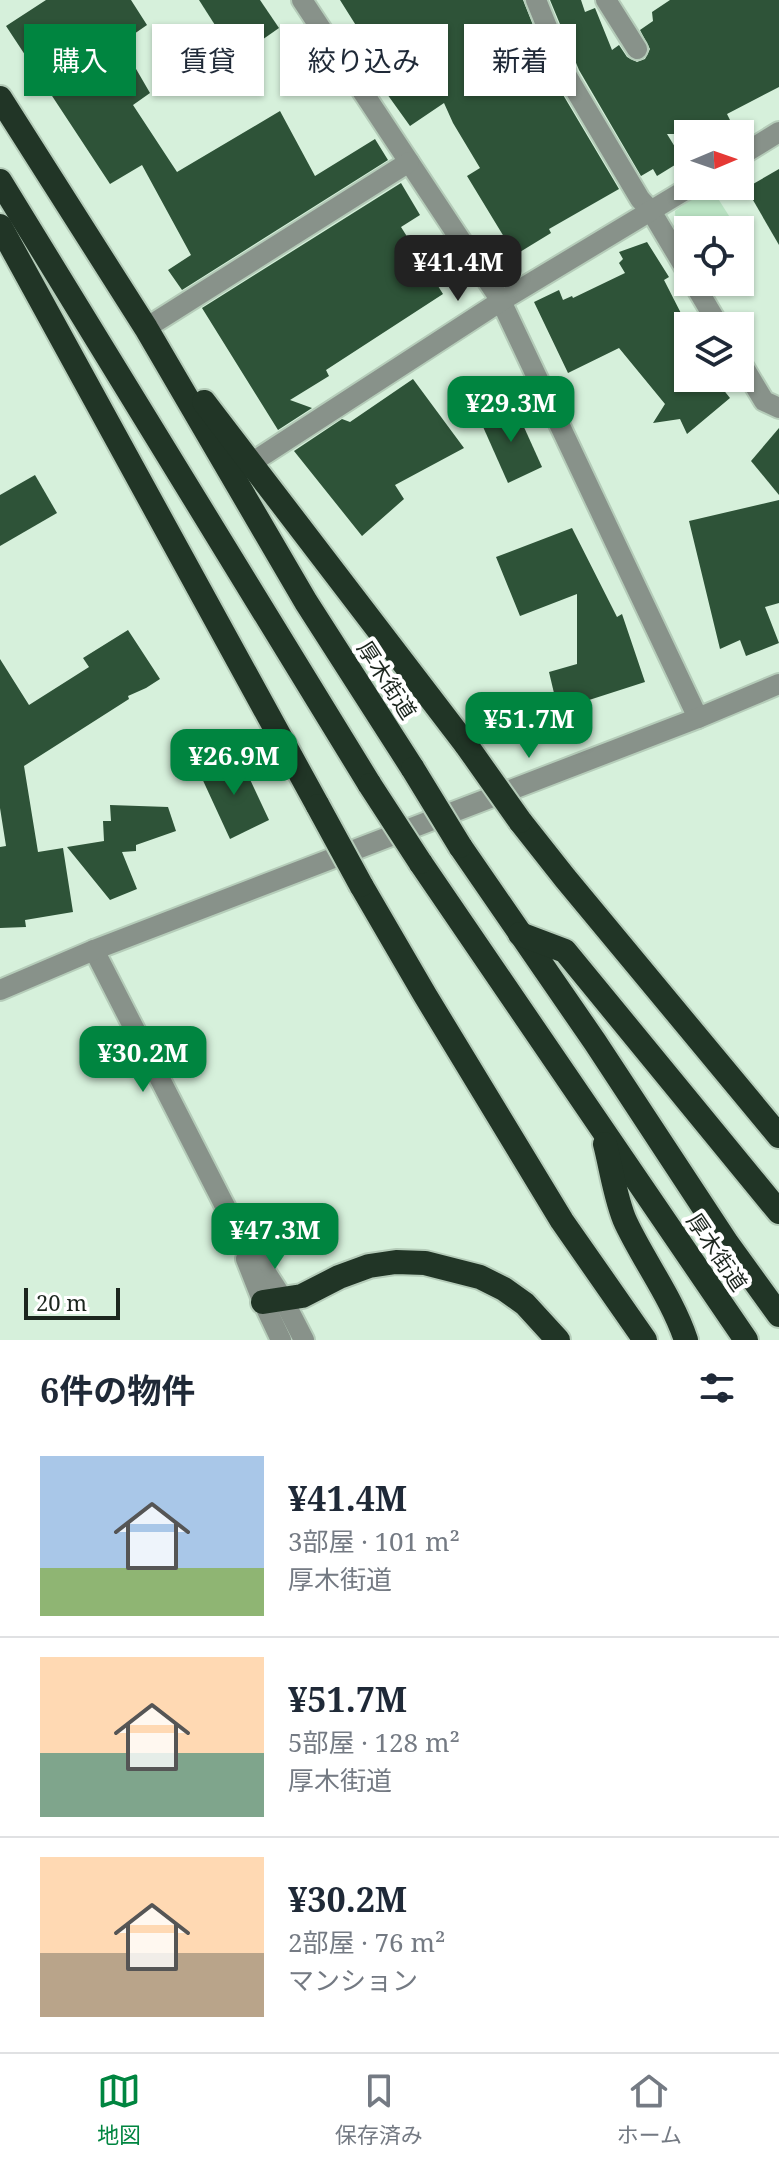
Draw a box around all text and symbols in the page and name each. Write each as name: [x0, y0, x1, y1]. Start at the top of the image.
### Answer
chip: 購入: [24, 24, 136, 96]
chip: 賃貸: [152, 24, 264, 96]
chip: 絞り込み: [280, 24, 448, 96]
chip: 新着: [464, 24, 576, 96]
north arrow: [674, 120, 754, 200]
map controls: [674, 120, 754, 392]
button: locate: [674, 216, 754, 296]
pin: ¥41.4M: [393, 235, 523, 303]
text: ¥41.4M: [412, 243, 504, 279]
button: layers: [674, 312, 754, 392]
pin: ¥29.3M: [446, 376, 576, 444]
text: ¥29.3M: [465, 384, 557, 420]
street label: 厚木街道: [351, 634, 424, 725]
pin: ¥51.7M: [464, 692, 594, 760]
text: ¥51.7M: [483, 700, 575, 736]
pin: ¥26.9M: [169, 729, 299, 797]
text: ¥26.9M: [188, 737, 280, 773]
pin: ¥30.2M: [78, 1026, 208, 1094]
text: ¥30.2M: [97, 1034, 189, 1070]
pin: ¥47.3M: [210, 1203, 340, 1271]
street label: 厚木街道: [681, 1207, 755, 1296]
text: ¥47.3M: [229, 1211, 321, 1247]
scale bar: [24, 1284, 120, 1320]
text: 20 m: [36, 1287, 87, 1317]
icon: filters: [695, 1366, 739, 1410]
text: 6件の物件: [40, 1367, 195, 1413]
text: ¥41.4M: [288, 1475, 407, 1521]
icon: home: [104, 1488, 200, 1584]
text: 3部屋 · 101 m²: [288, 1523, 460, 1559]
text: 厚木街道: [288, 1561, 392, 1597]
text: ¥51.7M: [288, 1676, 407, 1722]
icon: home: [104, 1689, 200, 1785]
text: 5部屋 · 128 m²: [288, 1724, 460, 1760]
text: 厚木街道: [288, 1762, 392, 1798]
text: ¥30.2M: [288, 1876, 407, 1922]
icon: home: [104, 1889, 200, 1985]
text: 2部屋 · 76 m²: [288, 1924, 445, 1960]
text: マンション: [288, 1962, 418, 1998]
tab: 地図: [97, 2069, 141, 2149]
tab: 保存済み: [335, 2069, 423, 2149]
tab: ホーム: [617, 2069, 682, 2149]

